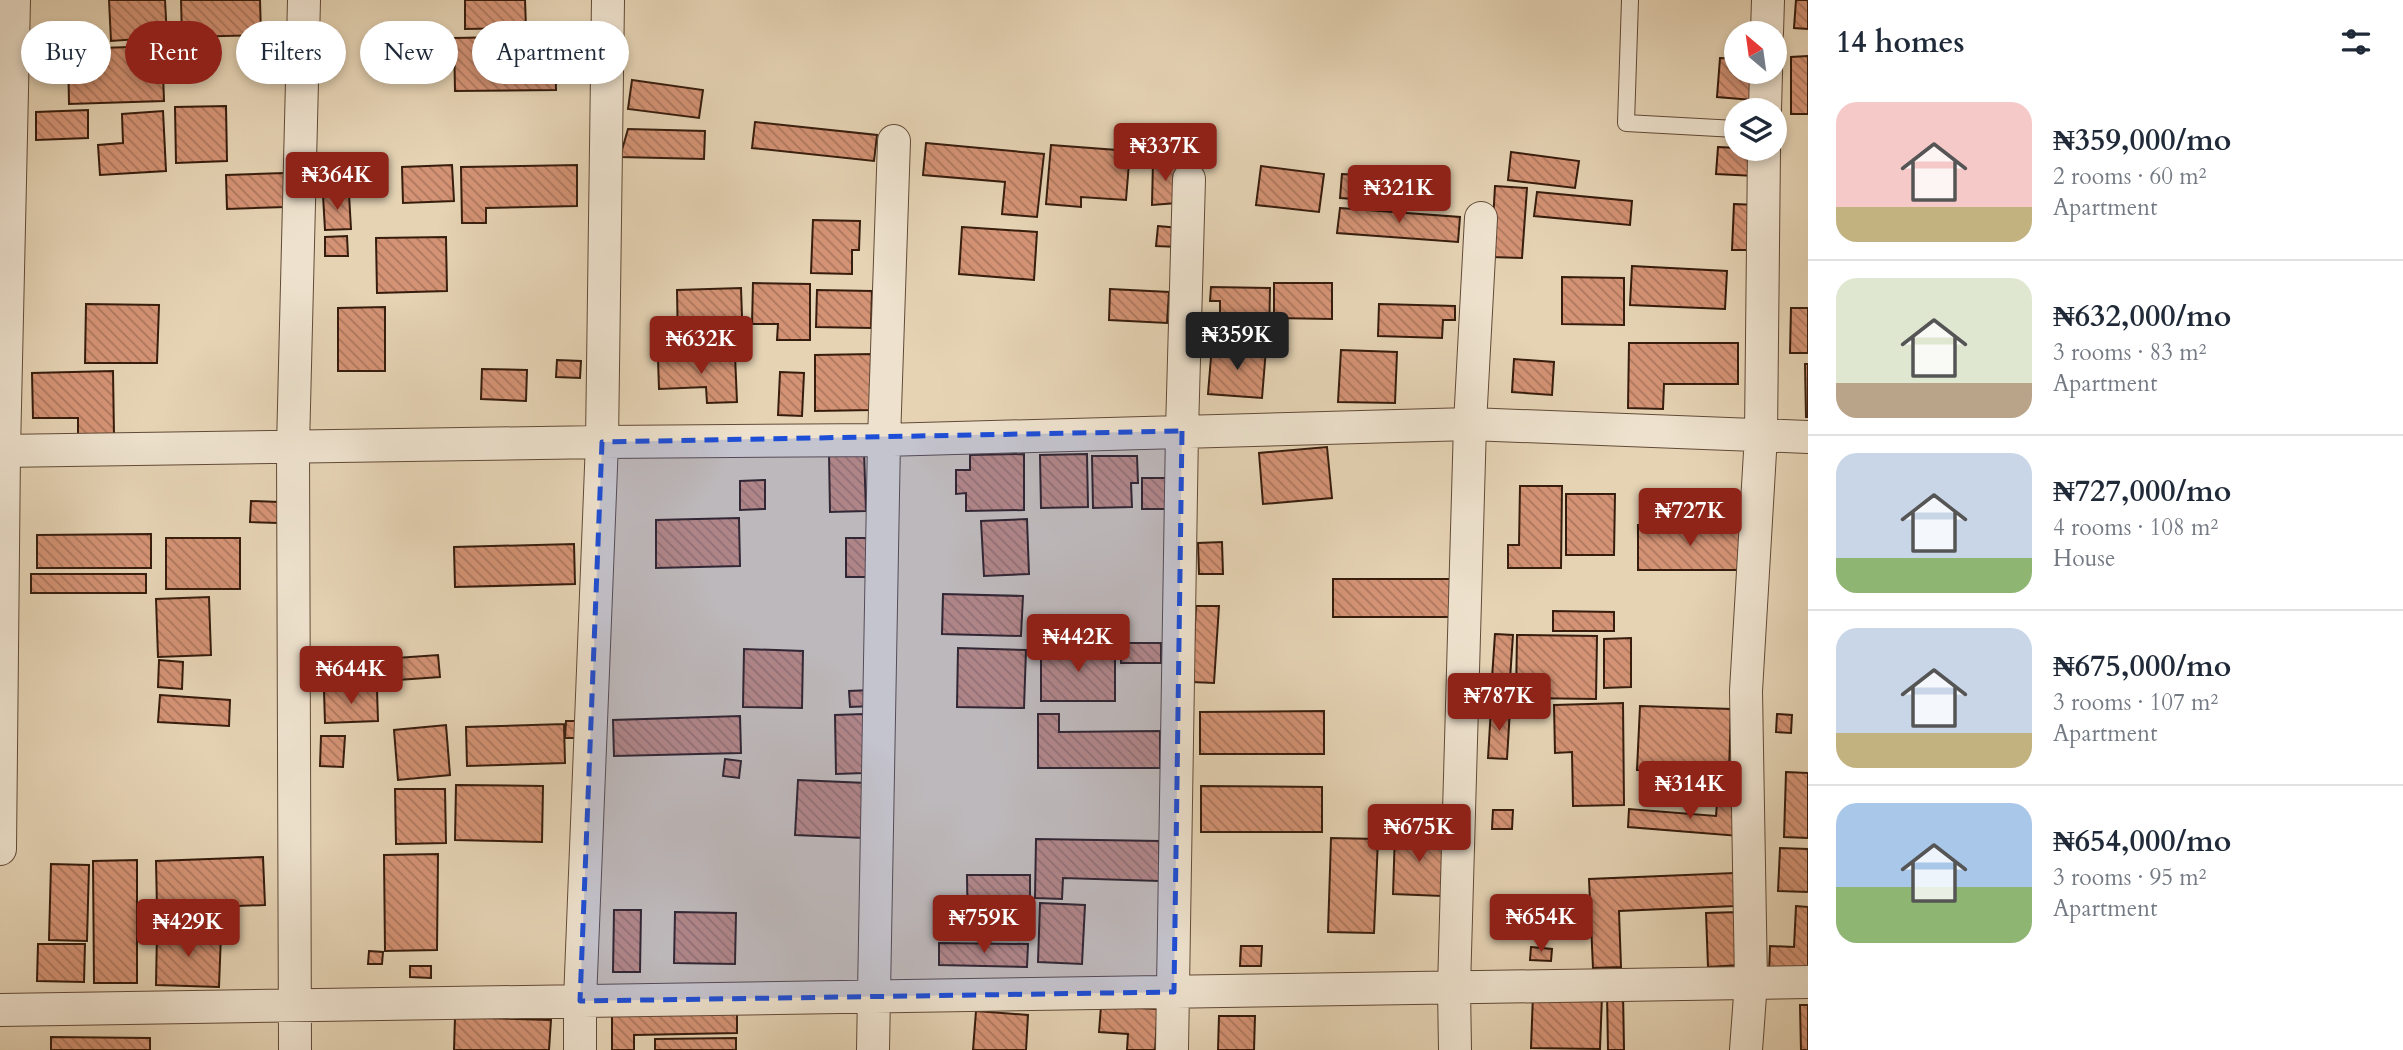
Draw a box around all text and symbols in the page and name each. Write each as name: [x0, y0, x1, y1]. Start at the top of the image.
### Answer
chip: Buy: [21, 21, 111, 84]
chip: Rent: [125, 21, 222, 84]
chip: Filters: [236, 21, 346, 84]
chip: New: [360, 21, 458, 84]
chip: Apartment: [472, 21, 629, 84]
north arrow: [1724, 21, 1787, 84]
map controls: [1724, 21, 1787, 161]
text: 14 homes: [1836, 22, 1965, 63]
icon: filters: [2337, 23, 2375, 61]
button: layers: [1724, 98, 1787, 161]
text: ₦359,000/mo: [2053, 120, 2231, 161]
pin: ₦337K: [1116, 124, 1214, 183]
text: ₦337K: [1130, 130, 1200, 161]
icon: home: [1892, 130, 1976, 214]
pin: ₦364K: [288, 152, 386, 212]
text: ₦364K: [302, 159, 372, 190]
text: 2 rooms · 60 m²: [2053, 161, 2206, 192]
pin: ₦321K: [1350, 166, 1448, 225]
text: ₦321K: [1364, 172, 1434, 203]
text: Apartment: [2053, 192, 2157, 223]
text: ₦632,000/mo: [2053, 296, 2231, 337]
icon: home: [1892, 306, 1976, 390]
pin: ₦359K: [1188, 312, 1286, 372]
pin: ₦632K: [652, 316, 750, 376]
text: ₦359K: [1202, 319, 1272, 350]
text: ₦632K: [666, 323, 736, 354]
text: 3 rooms · 83 m²: [2053, 337, 2206, 368]
text: Apartment: [2053, 368, 2157, 399]
text: ₦727,000/mo: [2053, 471, 2231, 512]
icon: home: [1892, 481, 1976, 565]
pin: ₦727K: [1641, 489, 1739, 548]
text: ₦727K: [1655, 495, 1725, 526]
text: 4 rooms · 108 m²: [2053, 512, 2218, 543]
text: House: [2053, 543, 2115, 574]
pin: ₦442K: [1029, 614, 1127, 674]
text: ₦442K: [1043, 621, 1113, 652]
pin: ₦644K: [302, 646, 400, 706]
text: ₦675,000/mo: [2053, 646, 2231, 687]
text: ₦644K: [316, 653, 386, 684]
icon: home: [1892, 656, 1976, 740]
pin: ₦787K: [1450, 674, 1548, 733]
text: ₦787K: [1464, 680, 1534, 711]
text: 3 rooms · 107 m²: [2053, 687, 2218, 718]
text: Apartment: [2053, 718, 2157, 749]
pin: ₦314K: [1641, 762, 1739, 821]
text: ₦314K: [1655, 768, 1725, 799]
pin: ₦675K: [1370, 804, 1468, 864]
text: ₦675K: [1384, 811, 1454, 842]
text: ₦654,000/mo: [2053, 821, 2231, 862]
icon: home: [1892, 831, 1976, 915]
text: 3 rooms · 95 m²: [2053, 862, 2206, 893]
text: Apartment: [2053, 893, 2157, 924]
pin: ₦654K: [1492, 894, 1590, 954]
pin: ₦759K: [935, 895, 1033, 955]
pin: ₦429K: [139, 900, 237, 959]
text: ₦654K: [1506, 901, 1576, 932]
text: ₦759K: [949, 902, 1019, 933]
text: ₦429K: [153, 906, 223, 937]

